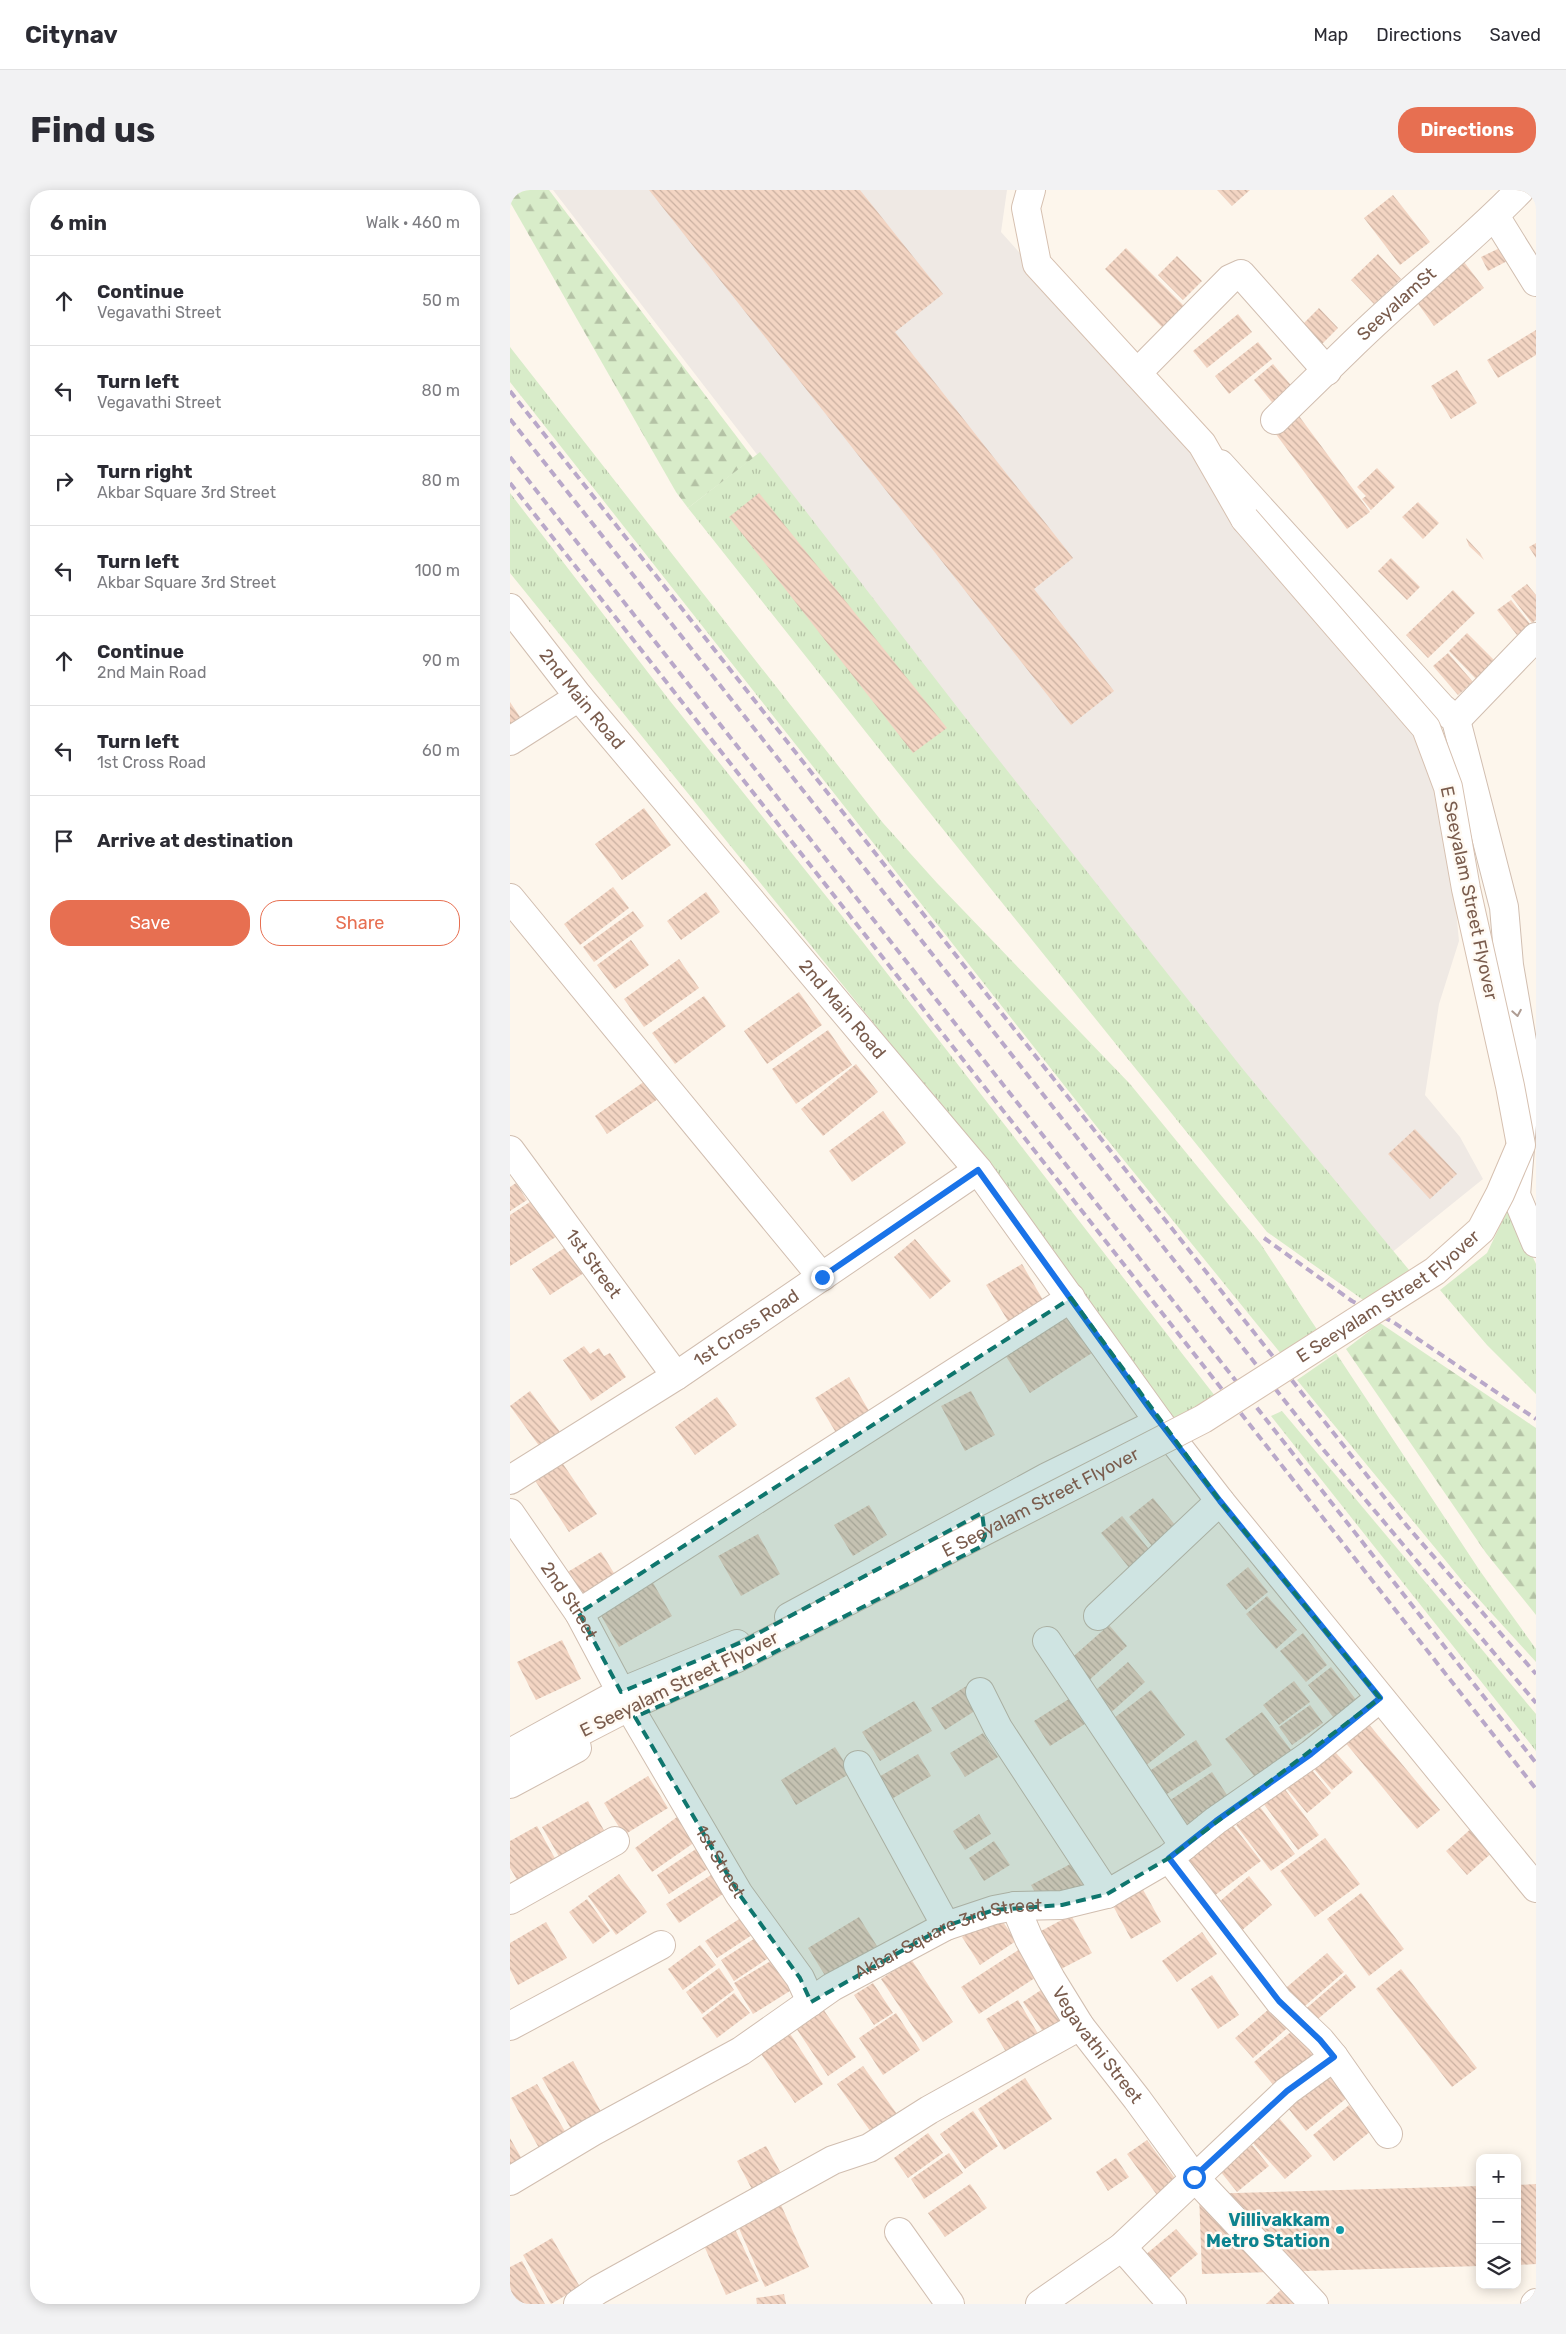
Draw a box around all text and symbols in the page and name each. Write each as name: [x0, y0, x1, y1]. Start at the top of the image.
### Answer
text: Citynav: [25, 21, 118, 49]
text: Map: [1313, 24, 1348, 46]
text: Directions: [1376, 24, 1462, 46]
text: Saved: [1490, 24, 1541, 46]
button: Directions: [1398, 107, 1536, 153]
text: Find us: [30, 109, 155, 151]
text: 6 min: [50, 210, 107, 235]
text: Walk · 460 m: [366, 213, 460, 232]
street label: SeeyalamSt: [1352, 263, 1441, 345]
text: Continue: [97, 280, 184, 303]
icon: ahead: [50, 287, 78, 315]
text: 50 m: [422, 291, 460, 310]
text: Vegavathi Street: [97, 303, 221, 322]
text: Turn left: [97, 370, 179, 393]
icon: left: [50, 377, 78, 405]
text: 80 m: [422, 381, 460, 400]
text: Vegavathi Street: [97, 393, 221, 412]
text: Turn right: [97, 460, 192, 483]
icon: right: [50, 467, 78, 495]
text: 80 m: [422, 471, 460, 490]
text: Akbar Square 3rd Street: [97, 483, 276, 502]
text: Turn left: [97, 550, 179, 573]
icon: left: [50, 557, 78, 585]
text: 100 m: [415, 561, 460, 580]
text: Akbar Square 3rd Street: [97, 573, 276, 592]
text: Continue: [97, 640, 184, 663]
street label: 2nd Main Road: [535, 644, 629, 754]
icon: ahead: [50, 647, 78, 675]
text: 90 m: [422, 651, 460, 670]
text: 2nd Main Road: [97, 663, 206, 682]
text: Turn left: [97, 730, 179, 753]
icon: left: [50, 737, 78, 765]
text: 60 m: [422, 741, 460, 760]
text: 1st Cross Road: [97, 753, 206, 772]
street label: E Seeyalam Street Flyover: [1436, 784, 1502, 1002]
icon: arrive: [50, 827, 78, 855]
text: Arrive at destination: [97, 829, 293, 852]
button: Save: [50, 900, 250, 946]
button: Share: [260, 900, 460, 946]
street label: 2nd Main Road: [794, 955, 890, 1063]
one-way arrow: [1512, 1009, 1522, 1018]
street label: 1st Street: [561, 1225, 626, 1303]
street label: E Seeyalam Street Flyover: [1292, 1225, 1484, 1367]
route end: [811, 1266, 834, 1289]
street label: 1st Cross Road: [689, 1284, 803, 1372]
street label: E Seeyalam Street Flyover: [938, 1443, 1143, 1562]
street label: 2nd Street: [536, 1557, 602, 1644]
street label: E Seeyalam Street Flyover: [576, 1626, 782, 1742]
street label: 1st Street: [690, 1822, 750, 1902]
street label: Akbar Square 3rd Street: [851, 1894, 1042, 1984]
street label: Vegavathi Street: [1047, 1982, 1147, 2108]
map controls: [1476, 2154, 1521, 2289]
button: +: [1476, 2154, 1521, 2199]
route start: [1183, 2166, 1206, 2189]
button: −: [1476, 2199, 1521, 2244]
place label: Villivakkam Metro Station: [1206, 2209, 1330, 2252]
marker: Villivakkam Metro Station: [1334, 2224, 1346, 2236]
button: layers: [1476, 2244, 1521, 2289]

